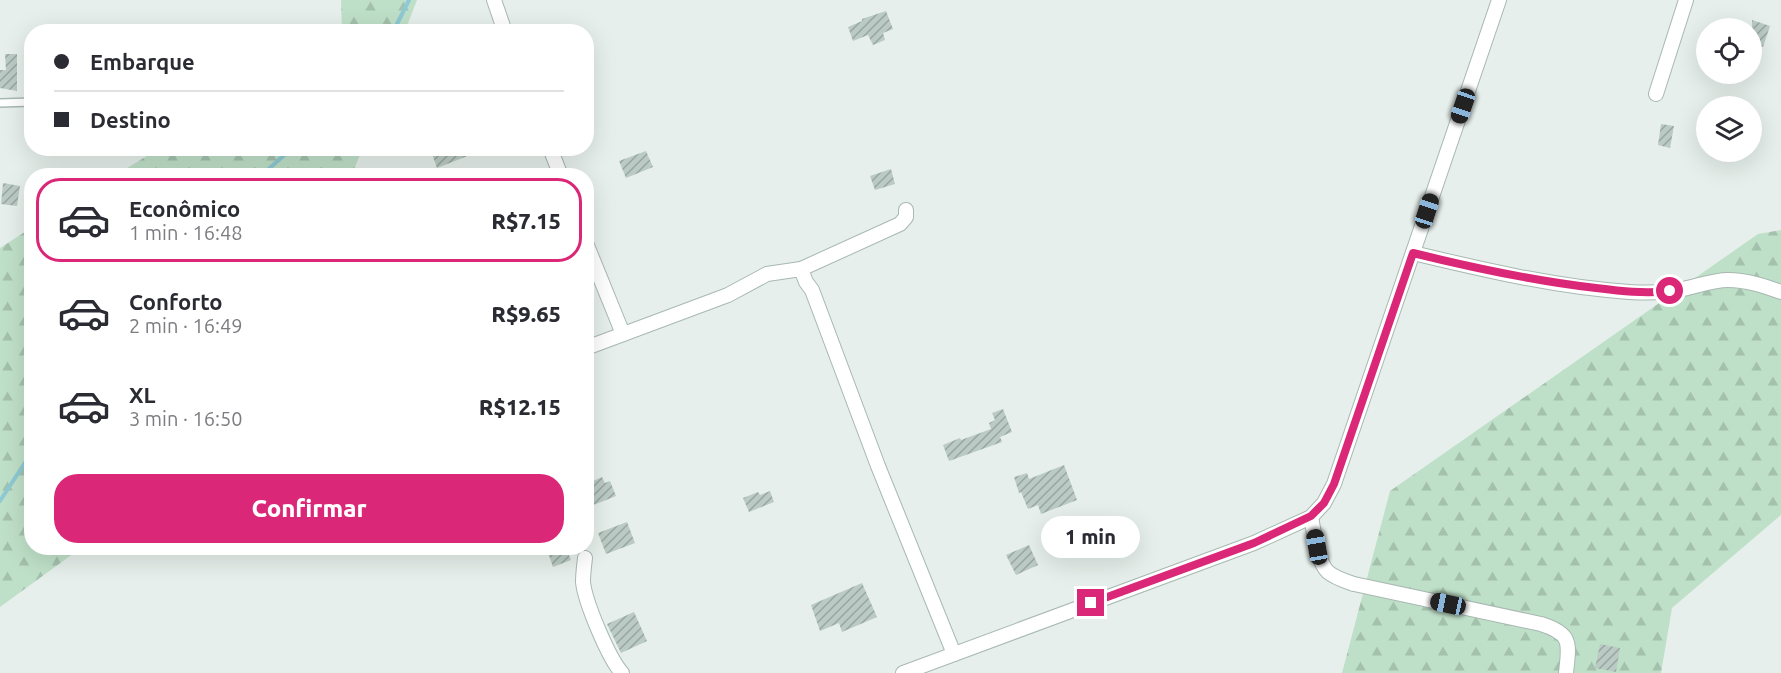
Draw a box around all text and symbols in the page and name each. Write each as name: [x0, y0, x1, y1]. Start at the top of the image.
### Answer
map controls: [1696, 18, 1762, 162]
button: locate: [1696, 18, 1762, 84]
text: Embarque: [90, 49, 195, 74]
car: [1449, 86, 1477, 126]
button: layers: [1696, 96, 1762, 162]
text: Destino: [90, 107, 171, 132]
car: [1413, 191, 1441, 231]
icon: car: [57, 193, 111, 247]
text: Econômico: [129, 196, 240, 221]
text: R$7.15: [491, 208, 561, 233]
text: 1 min · 16:48: [129, 221, 243, 244]
route start: [1656, 277, 1683, 304]
icon: car: [57, 286, 111, 340]
text: Conforto: [129, 289, 223, 314]
text: R$9.65: [491, 301, 561, 326]
text: 2 min · 16:49: [129, 314, 243, 337]
icon: car: [57, 379, 111, 433]
text: XL: [129, 382, 156, 407]
text: R$12.15: [479, 394, 561, 419]
text: 3 min · 16:50: [129, 407, 243, 430]
button: Confirmar: [54, 474, 564, 543]
callout: 1 min: [1042, 516, 1140, 558]
text: 1 min: [1065, 525, 1116, 548]
car: [1305, 528, 1329, 566]
route end: [1077, 589, 1104, 616]
car: [1429, 591, 1467, 617]

